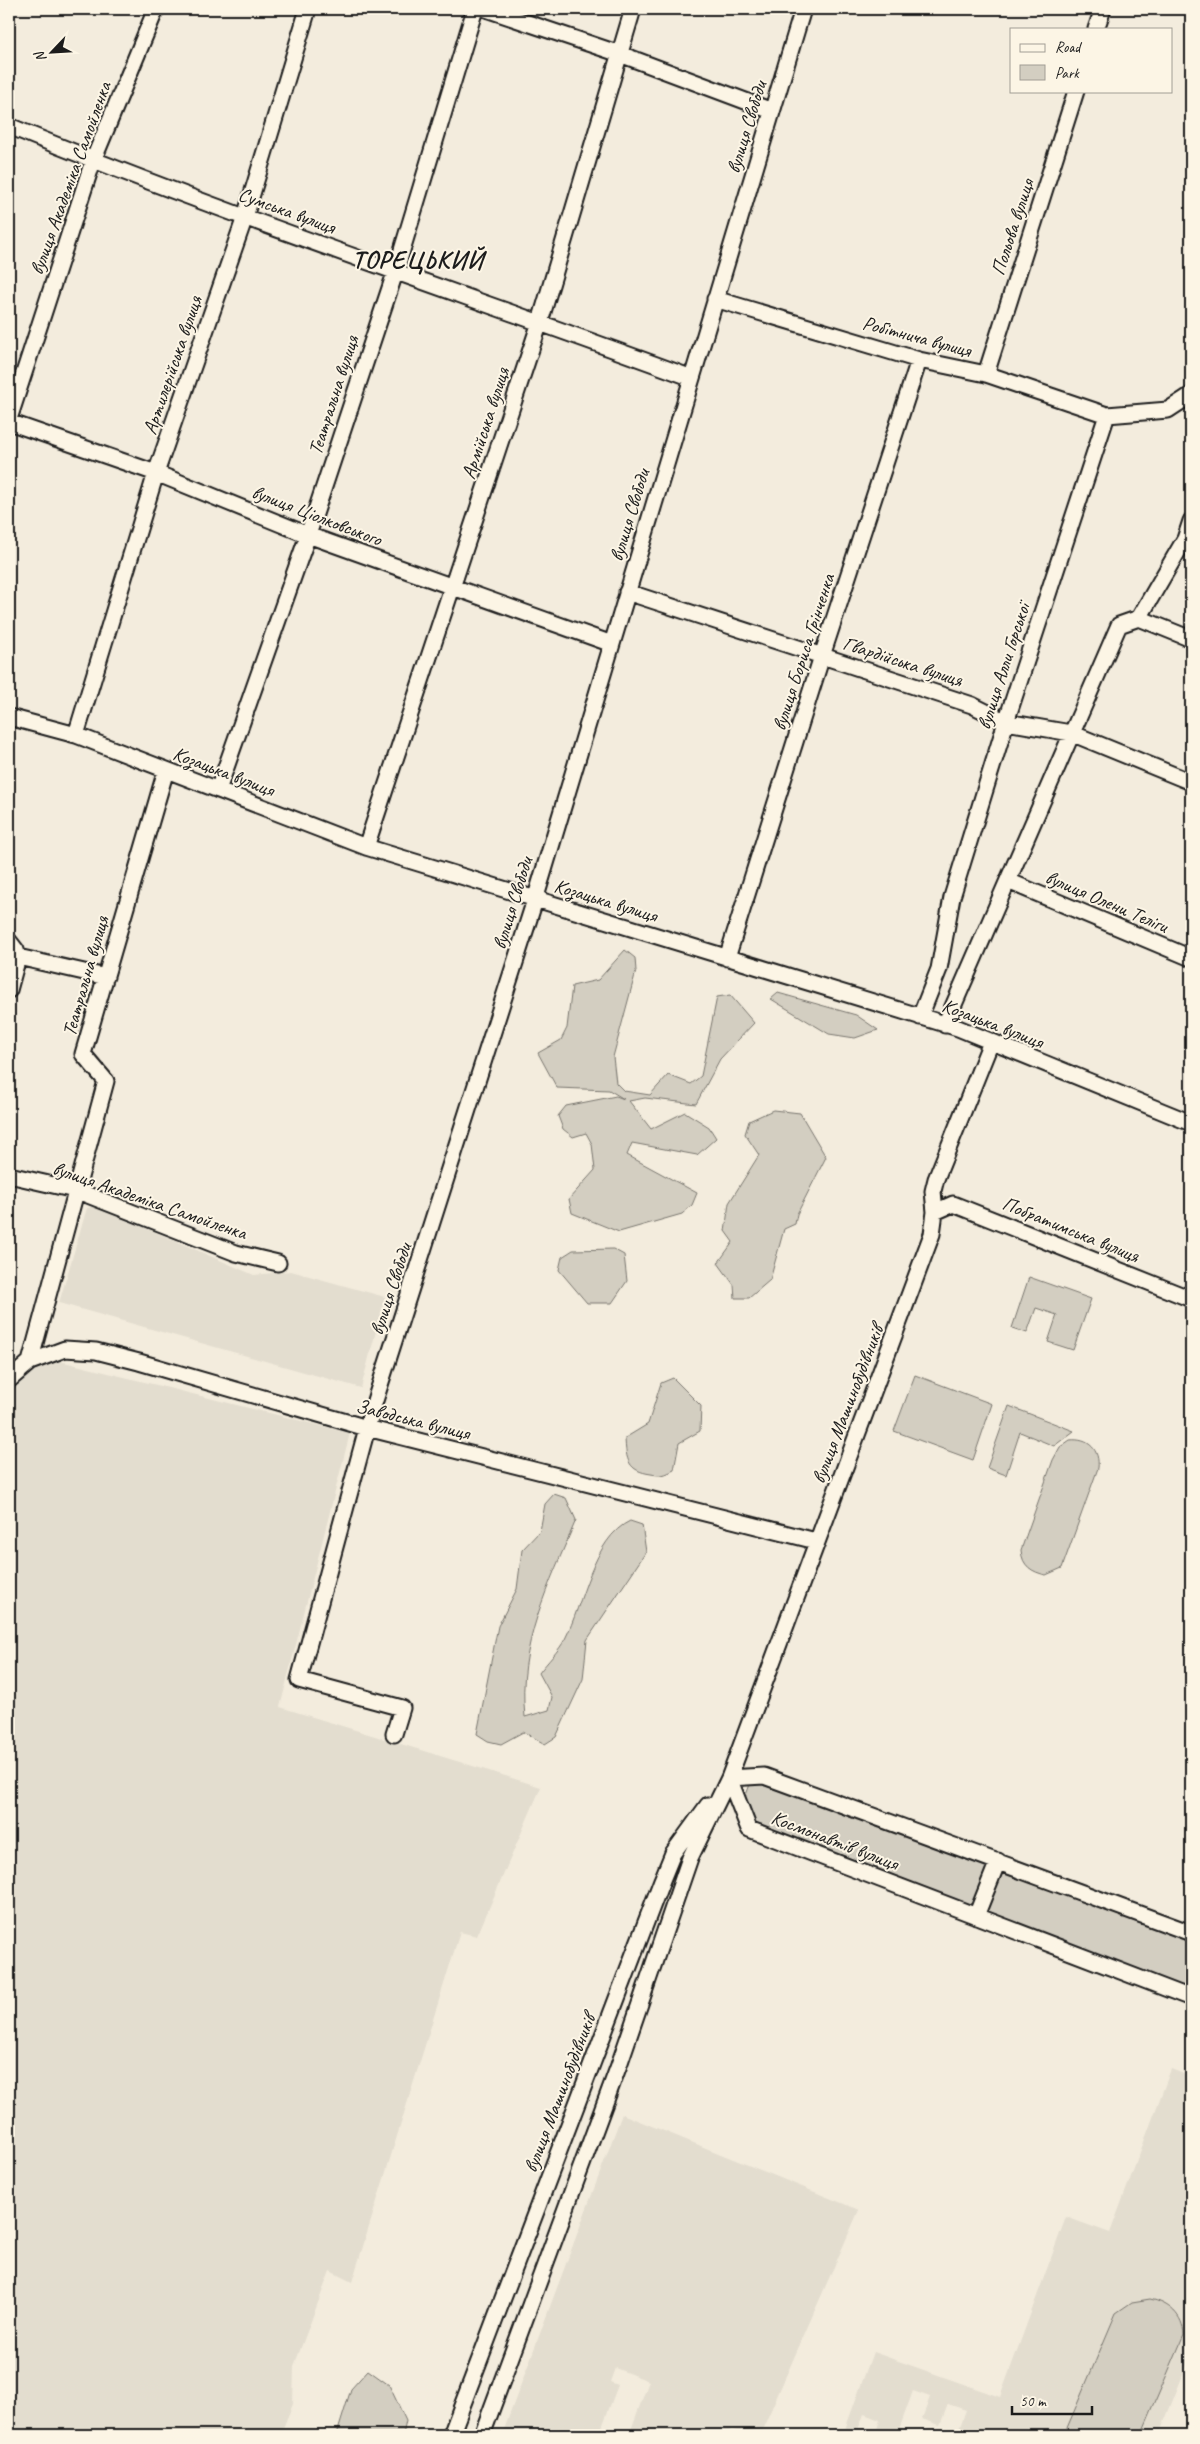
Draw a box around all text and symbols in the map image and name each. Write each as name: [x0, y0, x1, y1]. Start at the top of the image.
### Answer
north arrow: [28, 28, 78, 78]
legend: [1010, 28, 1172, 92]
text: Road: [1055, 38, 1082, 57]
text: N: [30, 48, 50, 65]
text: Park: [1055, 64, 1080, 83]
street label: вулиця Академіка Самойленка: [24, 76, 118, 278]
street label: вулиця Свободи: [721, 76, 773, 176]
street label: Польова вулиця: [985, 174, 1040, 278]
street label: Сумська вулиця: [235, 181, 340, 240]
district label: ТОРЕЦЬКИЙ: [352, 244, 487, 276]
street label: Артилерійська вулиця: [137, 292, 208, 438]
street label: Робітнича вулиця: [860, 310, 976, 363]
street label: Театральна вулиця: [302, 332, 365, 458]
street label: Армійська вулиця: [456, 364, 515, 482]
street label: вулиця Свободи: [604, 464, 656, 564]
street label: вулиця Ціолковського: [248, 479, 386, 552]
street label: вулиця Бориса Грінченка: [766, 569, 841, 734]
street label: вулиця Алли Горської: [971, 596, 1037, 733]
street label: Гвардійська вулиця: [840, 630, 966, 693]
street label: Козацька вулиця: [169, 741, 280, 804]
street label: вулиця Свободи: [487, 852, 539, 952]
street label: вулиця Олени Теліги: [1042, 864, 1173, 939]
street label: Козацька вулиця: [551, 873, 662, 930]
street label: Театральна вулиця: [56, 912, 115, 1039]
street label: Козацька вулиця: [938, 993, 1049, 1056]
street label: вулиця Академіка Самойленка: [50, 1156, 252, 1246]
street label: Побратимська вулиця: [999, 1191, 1144, 1269]
street label: вулиця Свободи: [364, 1238, 418, 1338]
street label: вулиця Машинобудівників: [806, 1317, 891, 1487]
street label: Заводська вулиця: [353, 1393, 475, 1446]
street label: Космонавтів вулиця: [768, 1805, 904, 1877]
street label: вулиця Машинобудівників: [518, 2006, 603, 2176]
scale bar: [1012, 2384, 1092, 2416]
text: 50 m: [1020, 2392, 1047, 2411]

